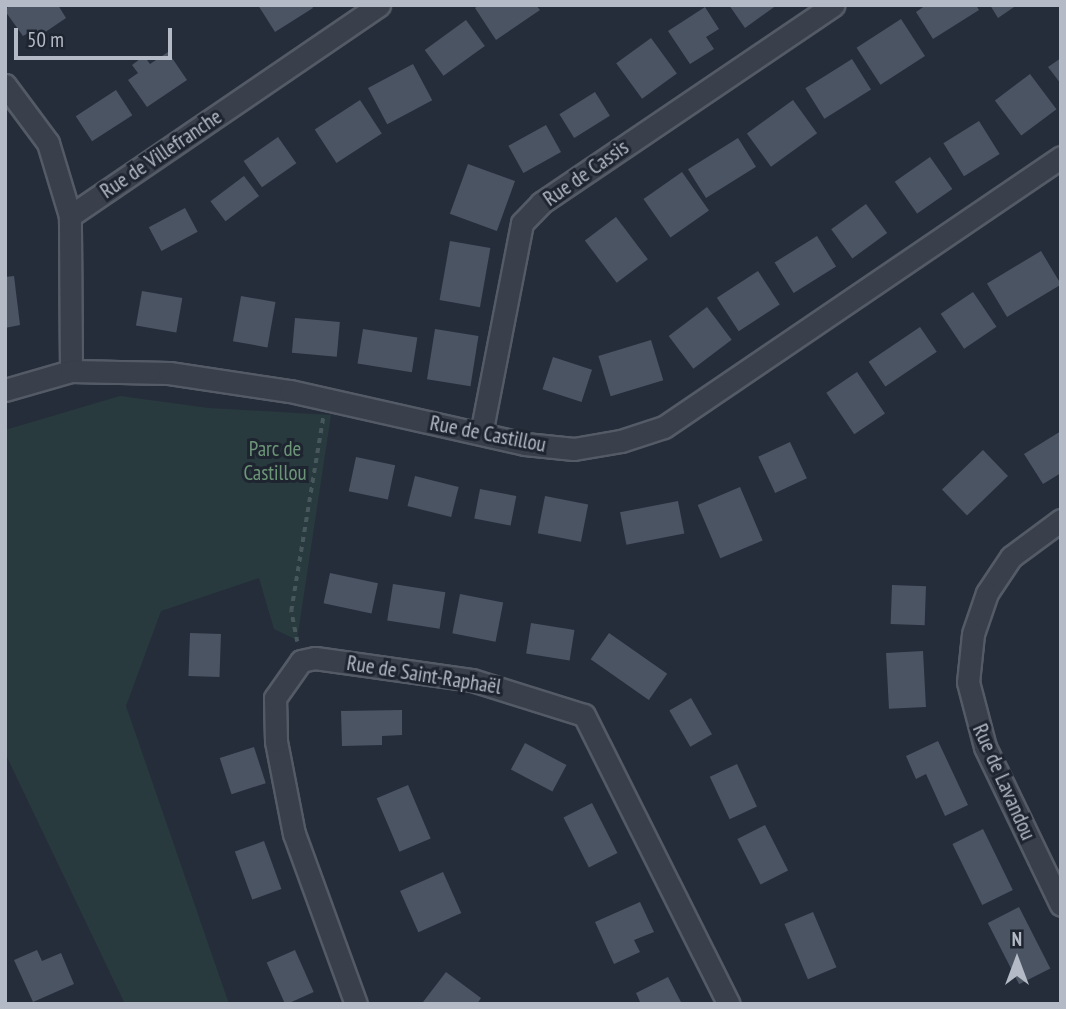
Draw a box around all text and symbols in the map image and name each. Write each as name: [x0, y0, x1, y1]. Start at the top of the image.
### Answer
scale bar: [18, 14, 175, 58]
text: 50 m: [27, 26, 64, 53]
street label: Rue de Villefranche: [95, 104, 227, 204]
street label: Rue de Cassis: [539, 135, 633, 211]
street label: Rue de Castillou: [428, 410, 548, 458]
park label: Parc de Castillou: [243, 436, 307, 486]
street label: Rue de Saint-Raphaël: [345, 650, 503, 700]
street label: Rue de Lavandou: [967, 720, 1041, 844]
north arrow: [982, 925, 1052, 995]
text: N: [1012, 927, 1022, 951]

